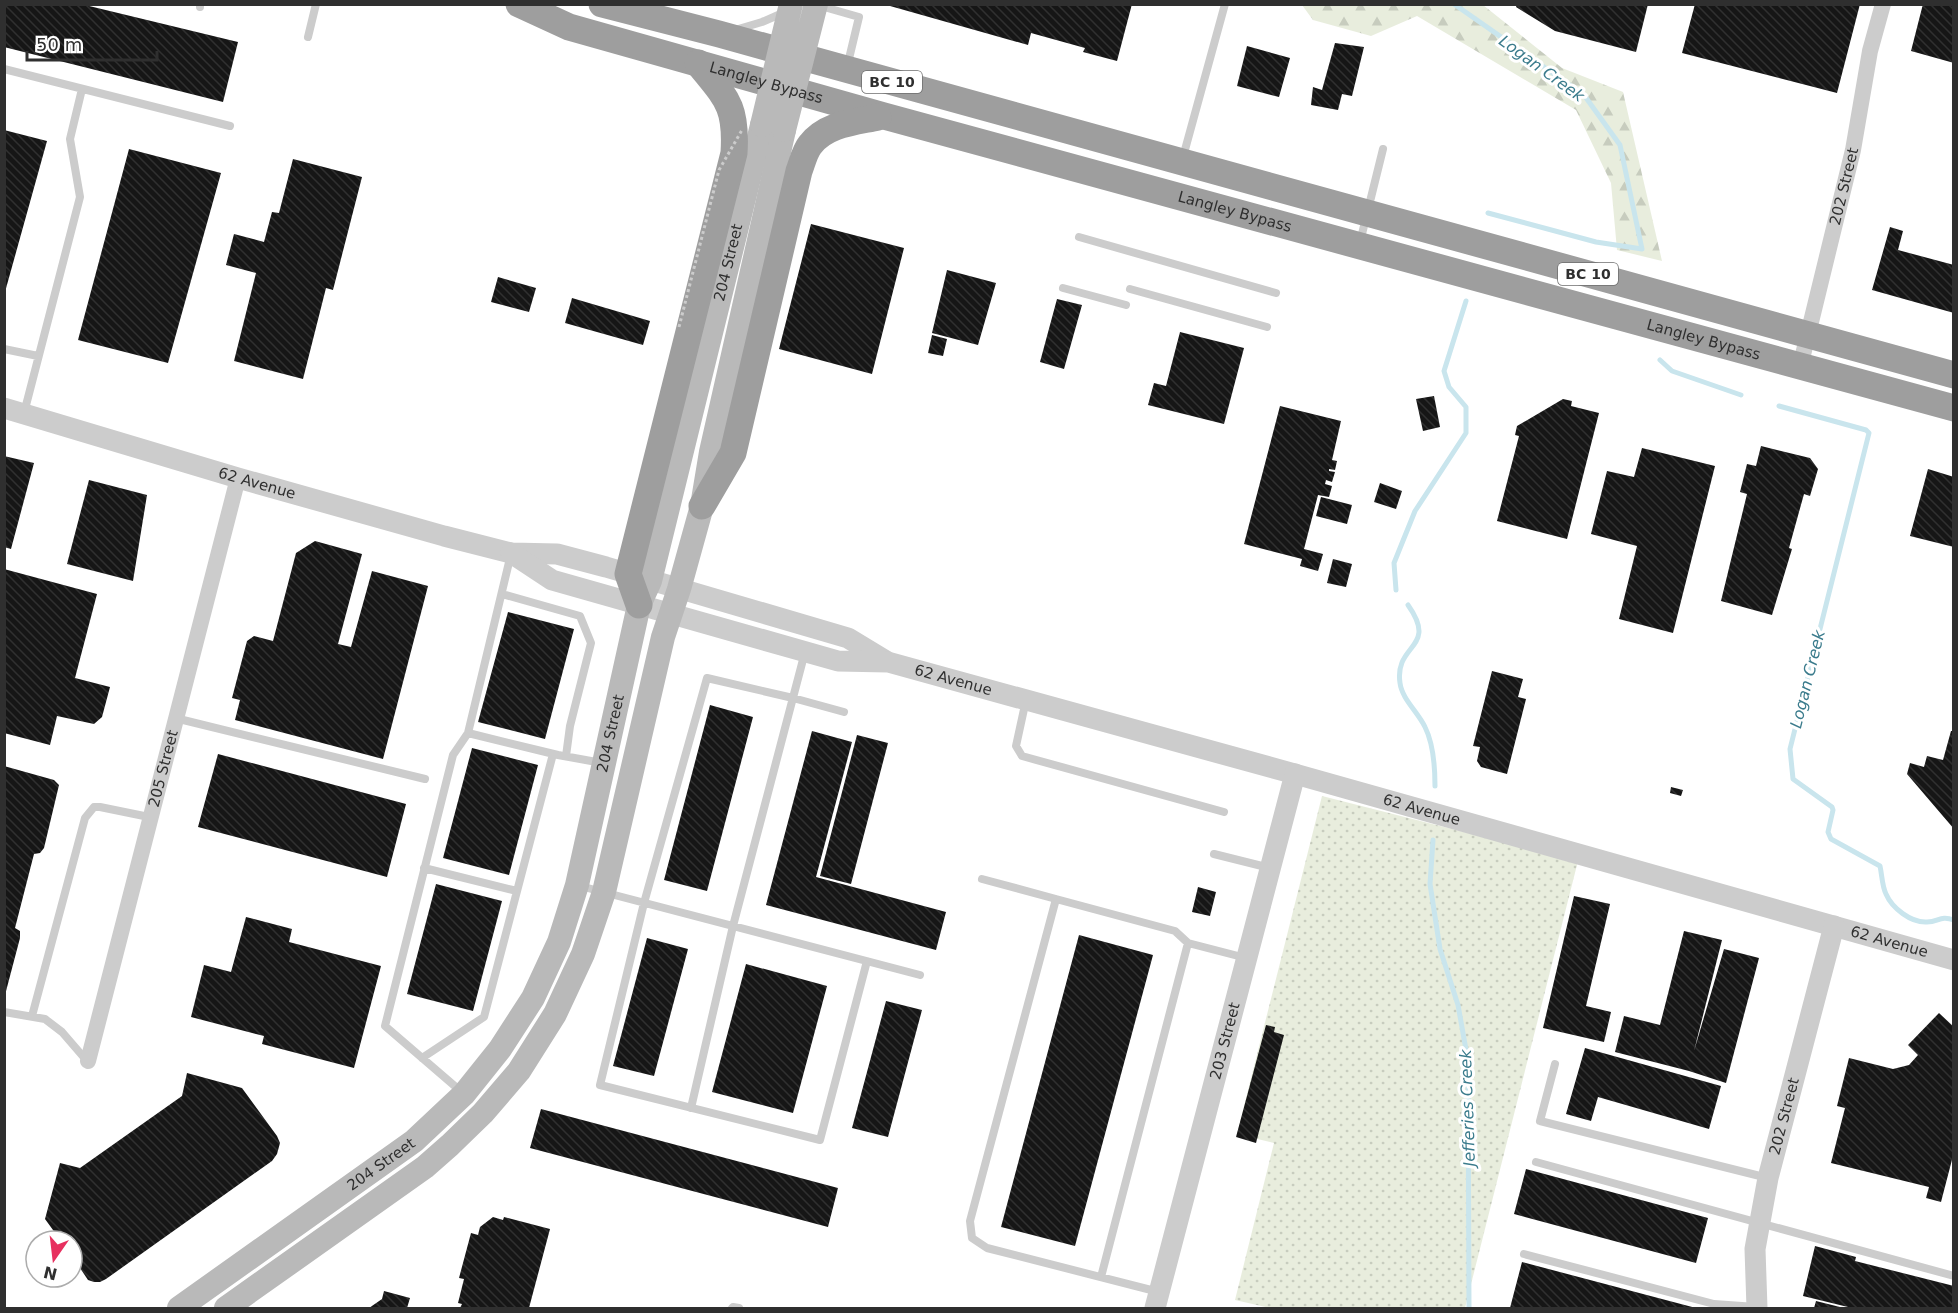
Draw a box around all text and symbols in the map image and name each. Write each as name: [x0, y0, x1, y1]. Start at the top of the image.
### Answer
scale bar: [27, 24, 158, 62]
water label: Logan Creek: [1495, 31, 1589, 106]
text: 50 m: [36, 34, 82, 55]
street label: Langley Bypass: [707, 58, 825, 107]
road number: BC 10: [862, 71, 922, 93]
street label: 202 Street: [1826, 146, 1862, 227]
street label: Langley Bypass: [1176, 188, 1294, 236]
street label: 204 Street: [710, 222, 746, 303]
road number: BC 10: [1558, 263, 1618, 285]
street label: Langley Bypass: [1645, 316, 1763, 364]
street label: 62 Avenue: [216, 464, 298, 503]
water label: Logan Creek: [1786, 627, 1829, 730]
street label: 62 Avenue: [912, 661, 994, 699]
street label: 204 Street: [593, 693, 628, 774]
street label: 205 Street: [145, 728, 182, 809]
street label: 62 Avenue: [1381, 790, 1462, 829]
street label: 62 Avenue: [1849, 922, 1930, 961]
street label: 203 Street: [1206, 1000, 1244, 1082]
water label: Jefferies Creek: [1456, 1048, 1479, 1170]
street label: 202 Street: [1765, 1076, 1803, 1157]
street label: 204 Street: [344, 1134, 419, 1195]
north arrow: [24, 1229, 84, 1289]
text: N: [42, 1262, 59, 1284]

